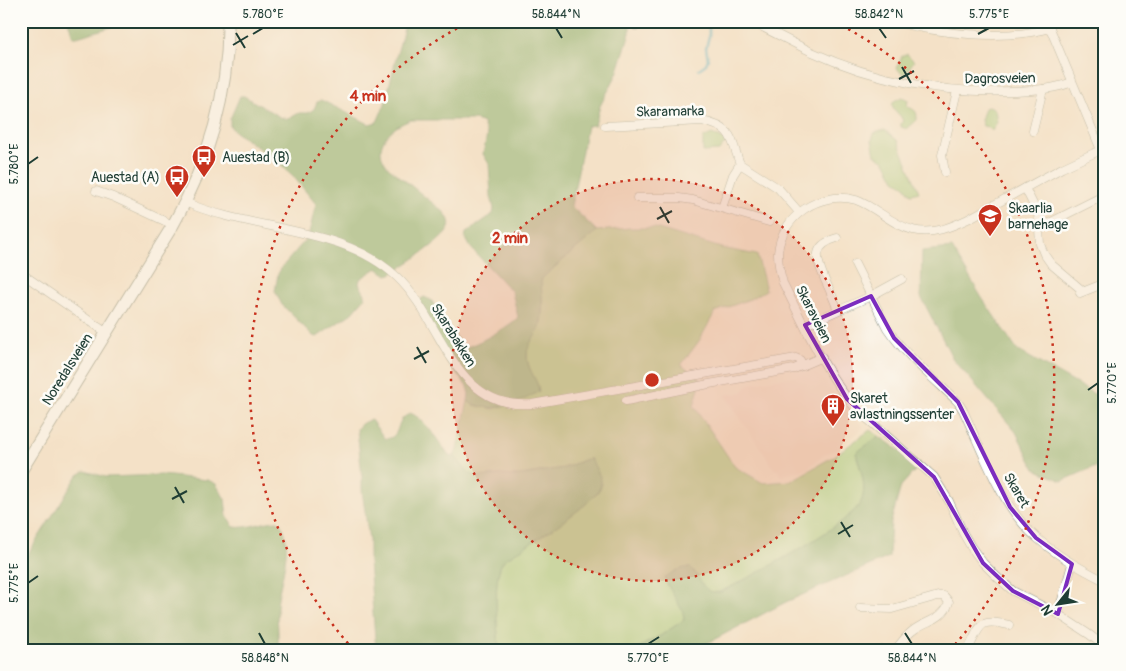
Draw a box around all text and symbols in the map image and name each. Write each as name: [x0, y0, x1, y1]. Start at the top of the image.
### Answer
text: 5.780°E: [242, 7, 284, 22]
text: 58.844°N: [532, 7, 580, 22]
text: 58.842°N: [855, 7, 903, 22]
text: 5.775°E: [969, 7, 1009, 22]
street label: Dagrosveien: [964, 69, 1036, 88]
text: 4 min: [350, 87, 387, 106]
street label: Skaramarka: [636, 102, 704, 121]
text: 5.780°E: [7, 143, 22, 185]
bus stop icon: Auestad (B): [191, 144, 217, 178]
place label: Auestad (B): [222, 149, 290, 166]
bus stop icon: Auestad (A): [164, 164, 190, 198]
place label: Auestad (A): [91, 169, 160, 186]
place label: Skaarlia barnehage: [1008, 200, 1068, 233]
school or university icon: Skaarlia barnehage: [977, 203, 1003, 237]
text: 2 min: [492, 229, 528, 248]
street label: Skaraveien: [792, 283, 835, 346]
street label: Skarabakken: [427, 300, 480, 370]
street label: Noredalsveien: [39, 330, 96, 408]
text: 5.770°E: [1105, 362, 1120, 404]
centre of rings: [643, 371, 661, 389]
place label: Skaret avlastningssenter: [850, 390, 954, 423]
building icon: Skaret avlastningssenter: [820, 393, 846, 427]
street label: Skaret: [1000, 470, 1034, 511]
text: 5.775°E: [7, 563, 22, 603]
north arrow: [1034, 578, 1084, 628]
text: N: [1037, 602, 1057, 619]
text: 58.848°N: [241, 651, 289, 666]
text: 5.770°E: [627, 651, 669, 666]
text: 58.844°N: [888, 651, 936, 666]

